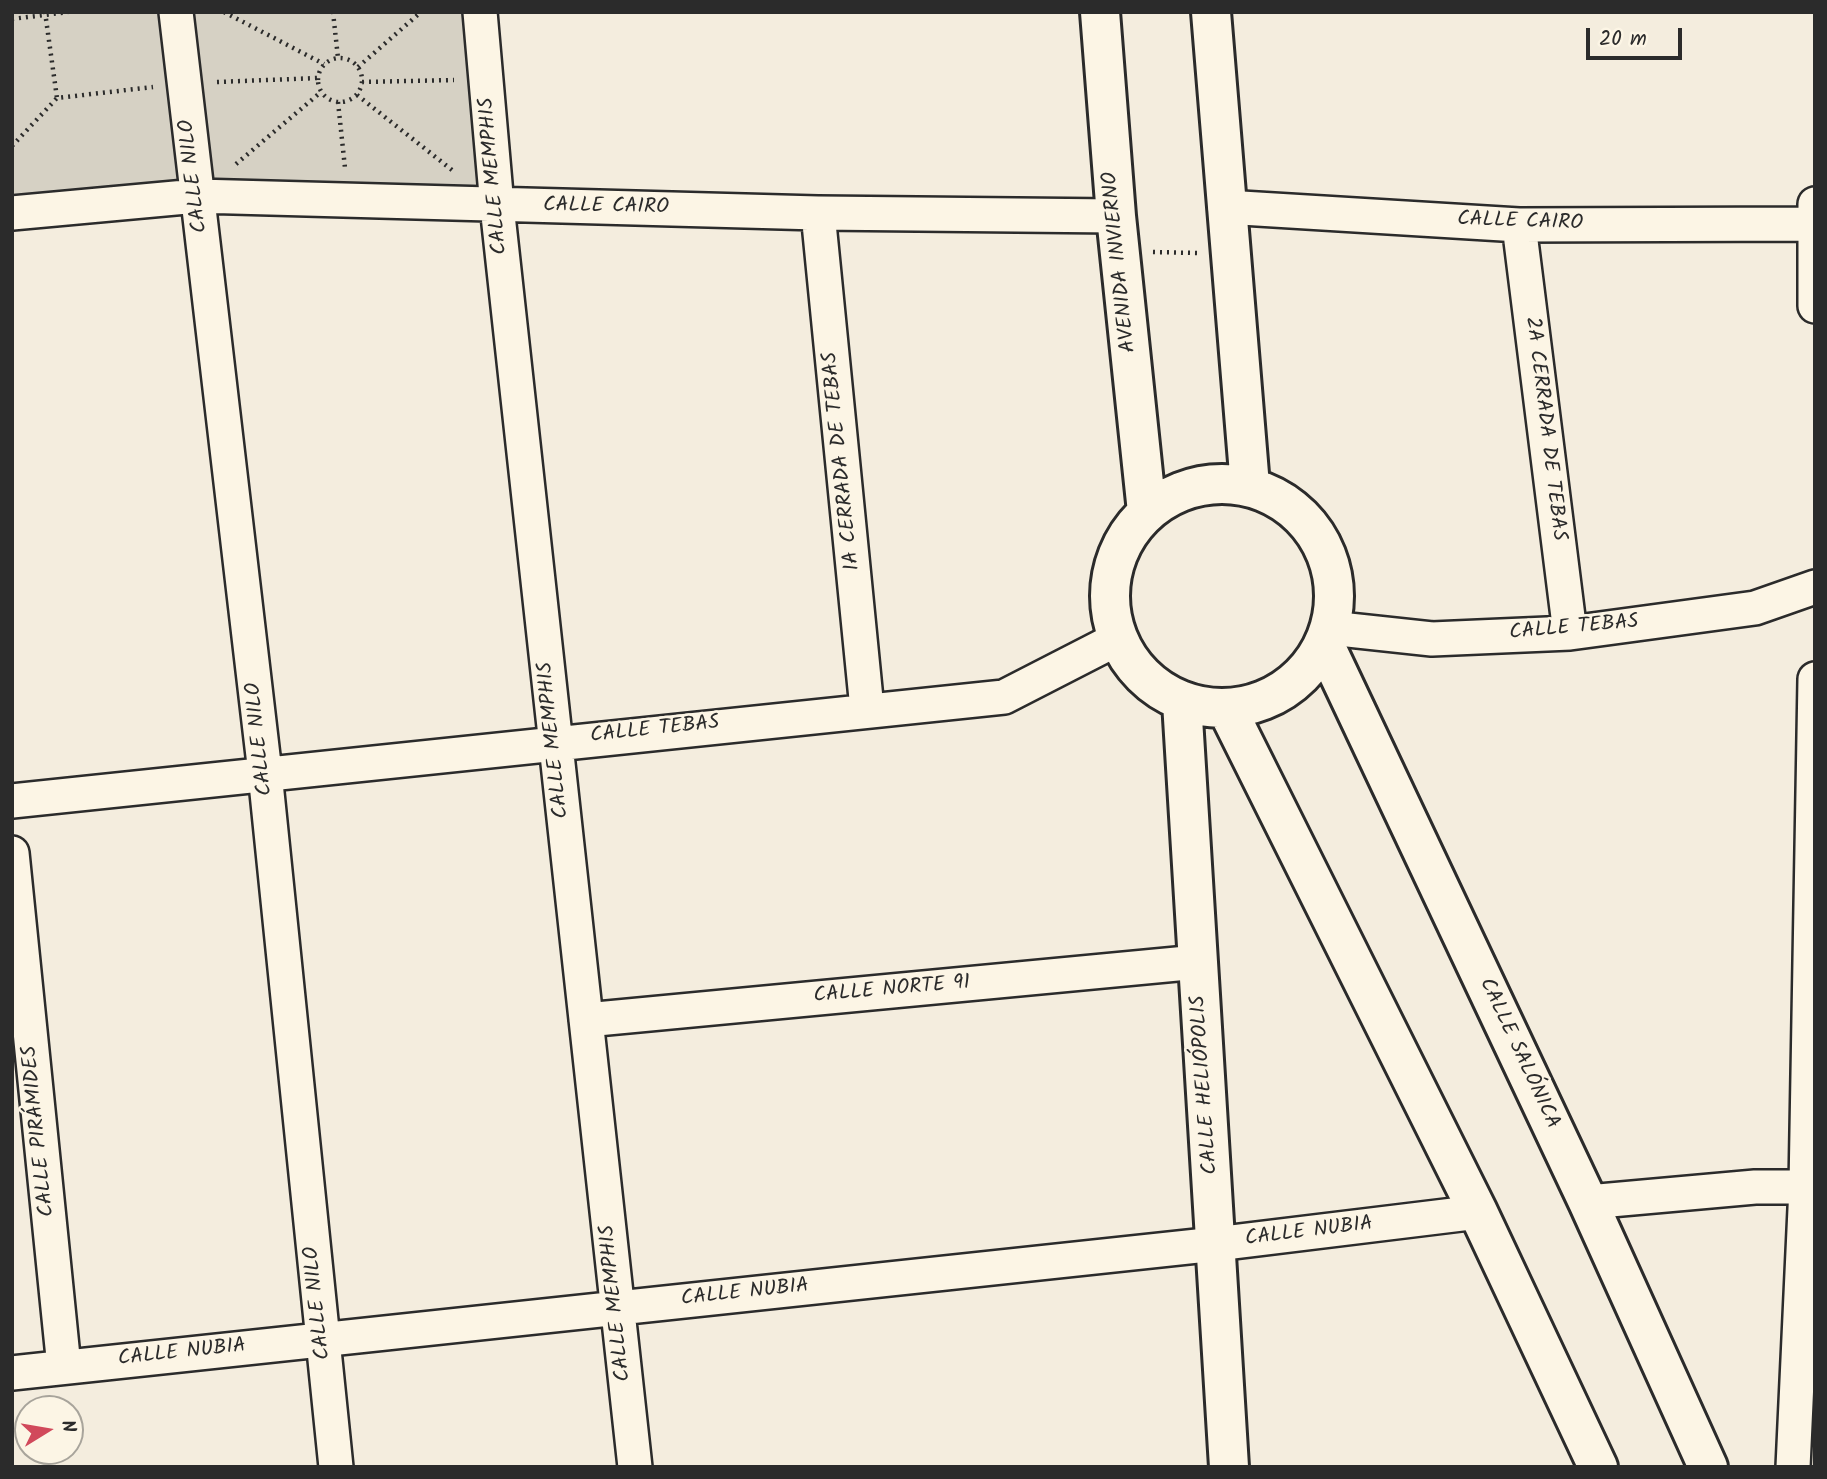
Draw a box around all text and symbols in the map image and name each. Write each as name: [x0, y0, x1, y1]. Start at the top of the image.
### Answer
scale bar: [1589, 14, 1685, 58]
text: 20 m: [1599, 23, 1647, 56]
street label: CALLE MEMPHIS: [476, 96, 514, 256]
street label: CALLE NILO: [176, 118, 214, 234]
street label: AVENIDA INVIERNO: [1099, 170, 1143, 354]
street label: CALLE CAIRO: [543, 194, 669, 222]
street label: CALLE CAIRO: [1457, 208, 1583, 238]
street label: 2A CERRADA DE TEBAS: [1518, 316, 1570, 542]
street label: 1A CERRADA DE TEBAS: [819, 350, 867, 572]
street label: CALLE TEBAS: [1508, 611, 1640, 647]
street label: CALLE MEMPHIS: [534, 660, 576, 820]
street label: CALLE NILO: [243, 681, 279, 797]
street label: CALLE TEBAS: [589, 712, 721, 750]
street label: CALLE NORTE 91: [813, 972, 971, 1010]
street label: CALLE SALÓNICA: [1472, 975, 1564, 1133]
street label: CALLE HELIÓPOLIS: [1187, 995, 1225, 1175]
street label: CALLE PIRÁMIDES: [18, 1044, 62, 1218]
street label: CALLE NUBIA: [1244, 1213, 1374, 1253]
street label: CALLE MEMPHIS: [596, 1223, 638, 1383]
street label: CALLE NILO: [301, 1245, 337, 1361]
street label: CALLE NUBIA: [680, 1275, 810, 1313]
street label: CALLE NUBIA: [117, 1335, 247, 1373]
north arrow: [14, 1395, 84, 1465]
text: N: [52, 1418, 84, 1435]

